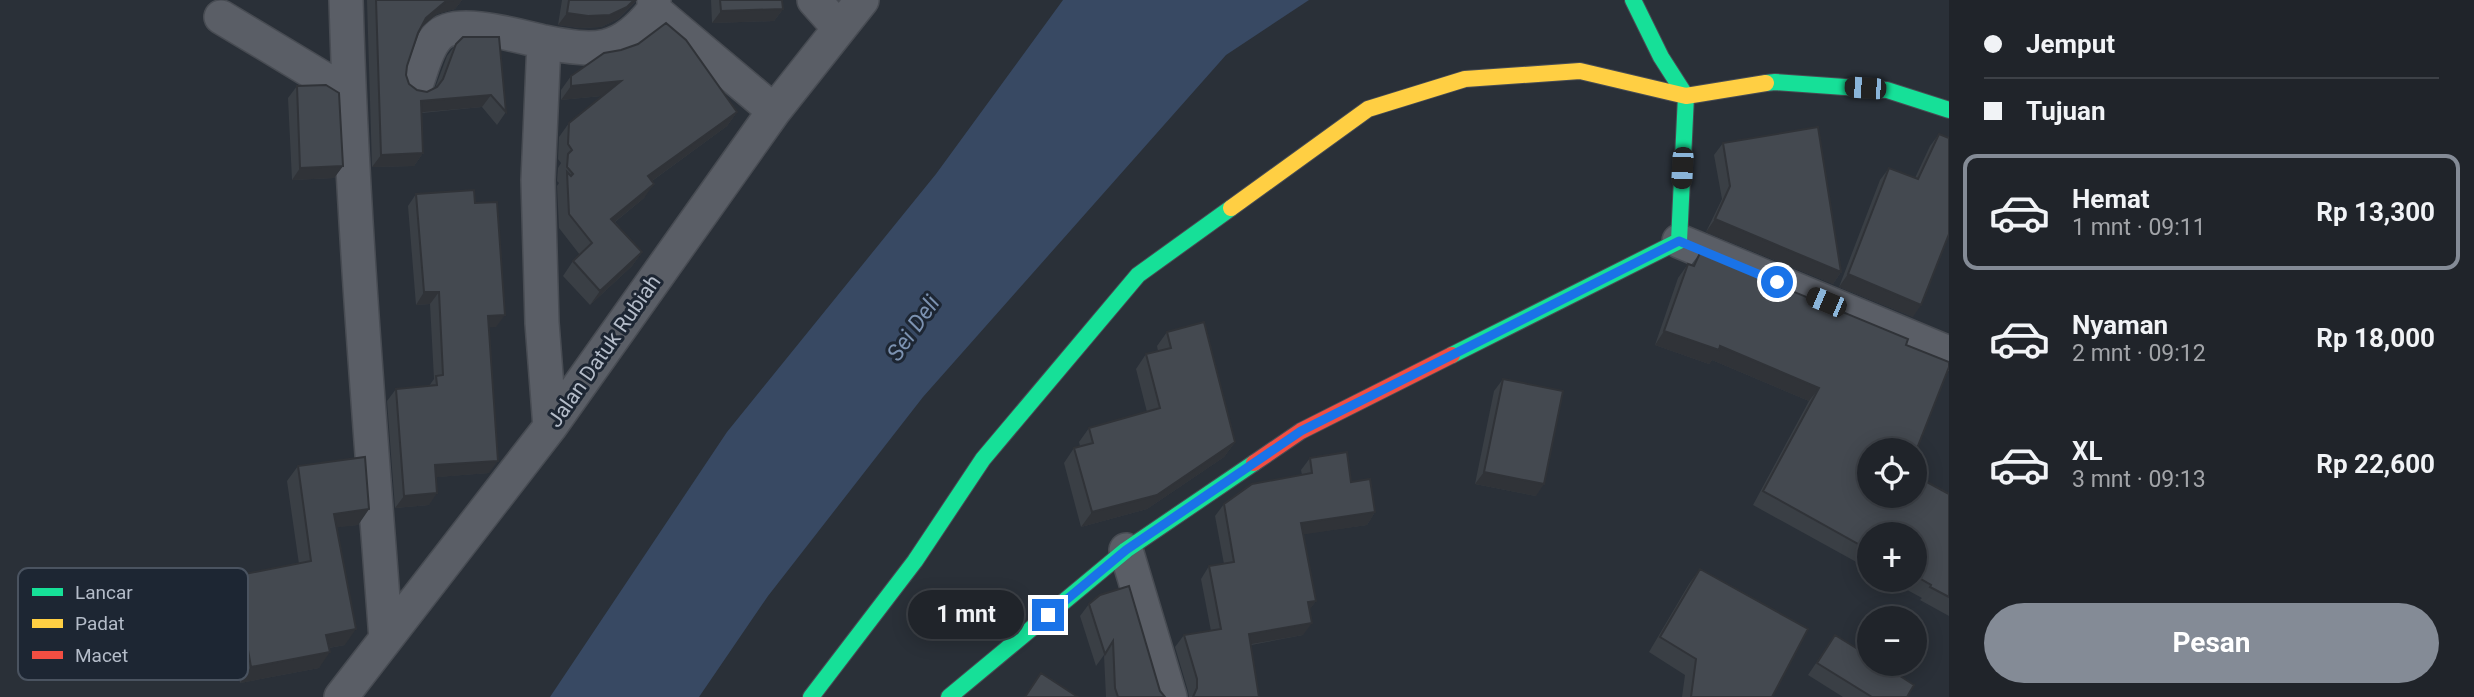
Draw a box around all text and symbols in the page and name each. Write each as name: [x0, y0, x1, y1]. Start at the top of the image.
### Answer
text: Jemput: [2026, 29, 2115, 59]
car: [1844, 76, 1887, 100]
text: Tujuan: [2026, 96, 2106, 126]
car: [1671, 146, 1694, 190]
icon: car: [1988, 181, 2051, 244]
text: Hemat: [2072, 184, 2150, 214]
text: Rp 13,300: [2316, 197, 2435, 227]
text: 1 mnt · 09:11: [2072, 214, 2206, 241]
route start: [1761, 266, 1793, 298]
street label: Jalan Datuk Rubiah: [542, 270, 666, 432]
car: [1803, 284, 1850, 320]
water label: Sei Deli: [881, 290, 946, 366]
icon: car: [1988, 307, 2051, 370]
text: Nyaman: [2072, 310, 2168, 340]
text: Rp 18,000: [2316, 323, 2435, 353]
text: 2 mnt · 09:12: [2072, 340, 2206, 367]
icon: car: [1988, 433, 2051, 496]
text: XL: [2072, 436, 2103, 466]
map controls: [1857, 438, 1927, 676]
button: locate: [1857, 438, 1927, 508]
text: Rp 22,600: [2316, 449, 2435, 479]
text: 3 mnt · 09:13: [2072, 466, 2206, 493]
button: +: [1857, 522, 1927, 592]
legend: [18, 568, 248, 680]
text: Lancar: [75, 581, 133, 604]
callout: 1 mnt: [908, 590, 1024, 640]
route end: [1032, 599, 1064, 631]
text: 1 mnt: [936, 601, 996, 628]
button: Pesan: [1984, 603, 2439, 683]
button: −: [1857, 606, 1927, 676]
text: Padat: [75, 612, 125, 635]
text: Macet: [75, 644, 128, 667]

